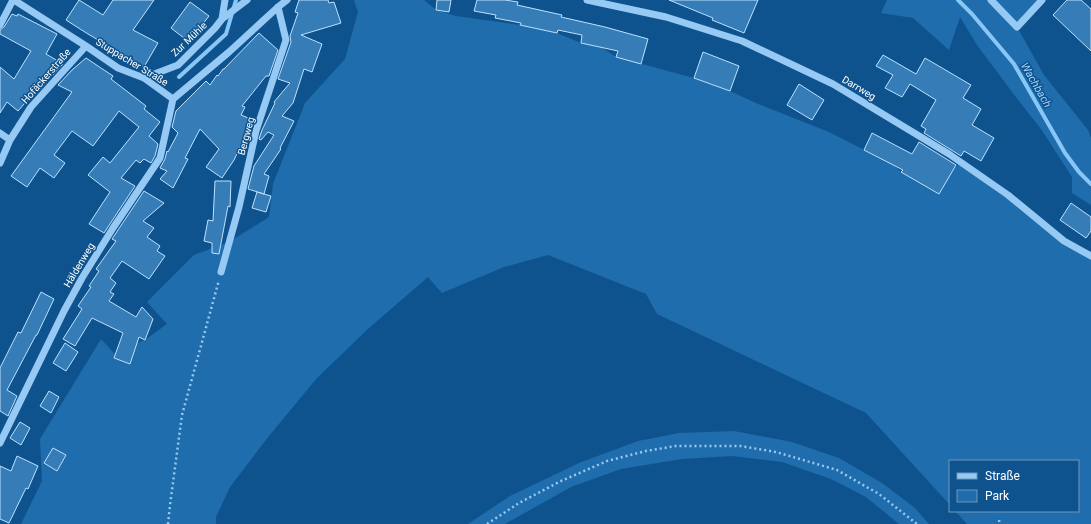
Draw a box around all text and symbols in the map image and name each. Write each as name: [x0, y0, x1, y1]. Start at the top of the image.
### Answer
street label: Zur Mühle: [169, 19, 209, 59]
street label: Stuppacher Straße: [94, 36, 170, 88]
street label: Hofäckerstraße: [19, 46, 73, 106]
water label: Wachbach: [1018, 60, 1054, 110]
street label: Darrweg: [840, 74, 878, 102]
street label: Bergweg: [236, 116, 256, 156]
street label: Häldenweg: [61, 241, 97, 289]
legend: [949, 460, 1079, 512]
text: Straße: [985, 469, 1020, 483]
text: Park: [985, 489, 1010, 503]

